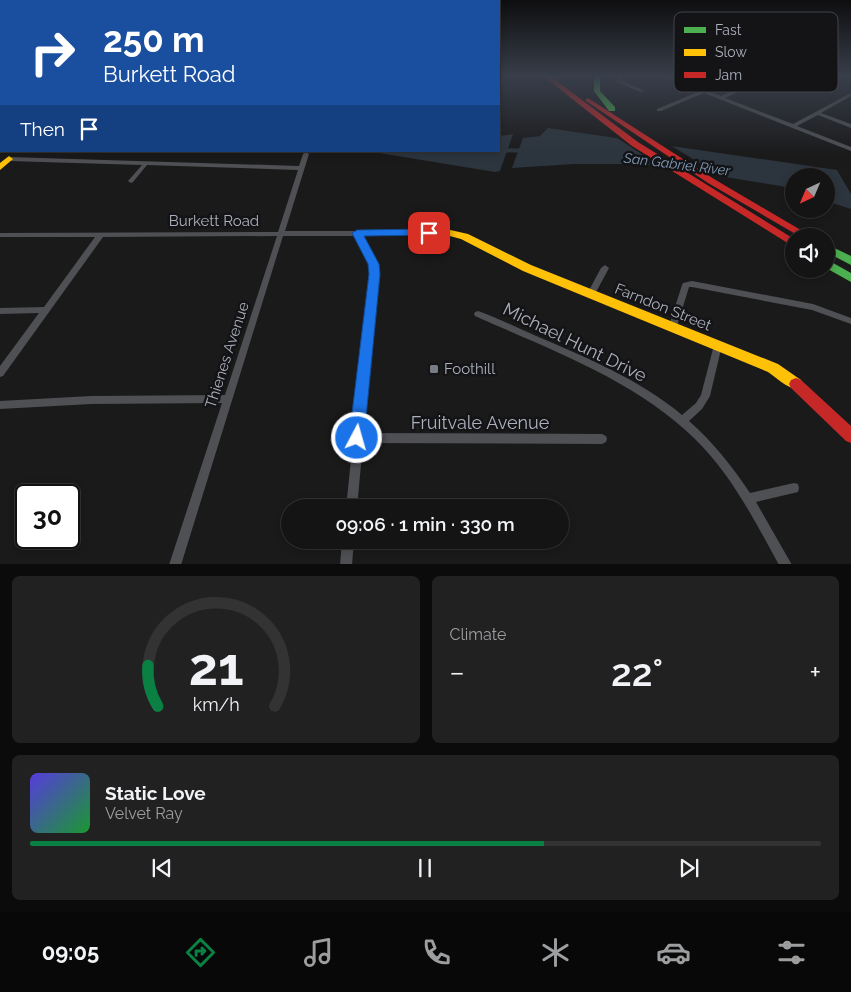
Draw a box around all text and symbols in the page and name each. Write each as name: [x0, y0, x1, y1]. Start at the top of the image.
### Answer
legend: [674, 12, 838, 92]
text: 250 m: [103, 19, 205, 60]
icon: right: [20, 20, 85, 85]
text: Fast: [715, 22, 742, 38]
text: Slow: [715, 44, 747, 60]
text: Burkett Road: [103, 61, 235, 87]
text: Jam: [715, 67, 742, 83]
icon: arrive: [75, 115, 103, 143]
text: Then: [20, 118, 65, 140]
water label: San Gabriel River: [622, 149, 732, 179]
north arrow: [785, 168, 835, 218]
map controls: [785, 168, 835, 278]
street label: Burkett Road: [169, 212, 259, 230]
pin: [408, 212, 450, 254]
icon: arrive: [415, 219, 443, 247]
button: sound: [785, 228, 835, 278]
street label: Farndon Street: [612, 279, 714, 335]
street label: Michael Hunt Drive: [500, 298, 651, 386]
street label: Thienes Avenue: [201, 299, 253, 410]
place label: Foothill: [444, 360, 496, 378]
marker: Foothill: [428, 363, 440, 375]
position arrow: [330, 411, 382, 463]
street label: Fruitvale Avenue: [411, 412, 550, 433]
speed limit sign: 30: [15, 484, 80, 549]
text: 09:06 · 1 min · 330 m: [335, 513, 515, 535]
text: Climate: [450, 625, 506, 644]
text: 21: [188, 636, 243, 697]
text: 22°: [611, 650, 663, 695]
text: −: [450, 656, 465, 689]
text: +: [809, 656, 821, 689]
text: km/h: [192, 694, 239, 715]
text: Static Love: [105, 782, 206, 804]
text: Velvet Ray: [105, 804, 183, 823]
icon: previous: [148, 854, 176, 882]
icon: pause: [411, 854, 439, 882]
icon: next: [675, 854, 703, 882]
icon: directions: [183, 935, 218, 970]
icon: music: [301, 935, 336, 970]
icon: phone: [419, 935, 454, 970]
icon: climate: [538, 935, 573, 970]
icon: car: [656, 935, 691, 970]
icon: filters: [774, 935, 809, 970]
text: 09:05: [42, 939, 99, 965]

